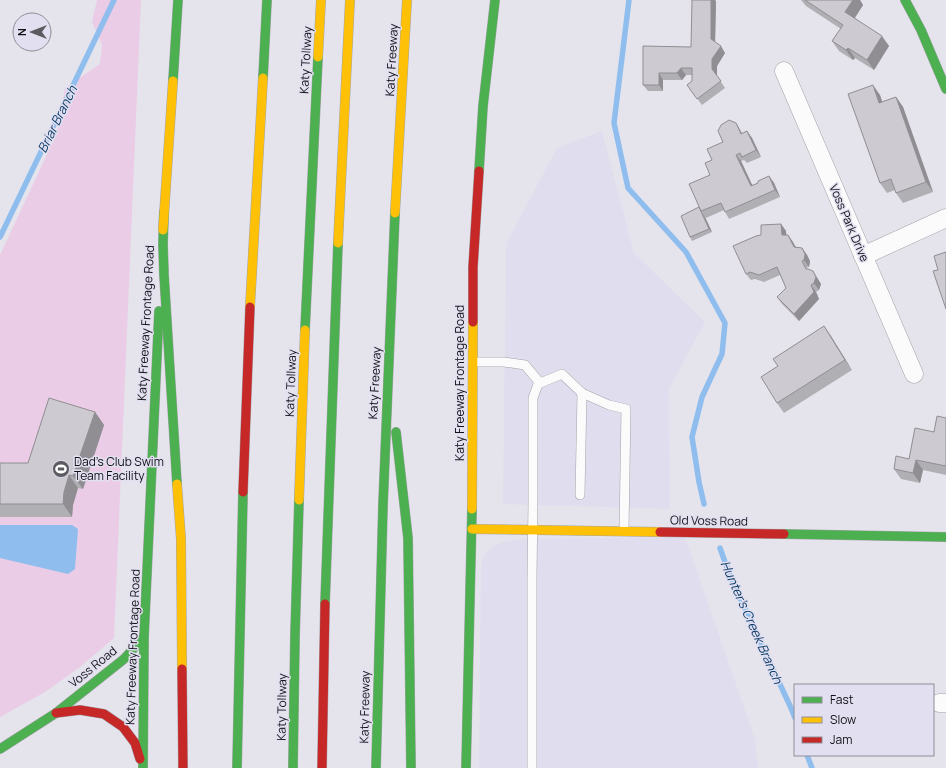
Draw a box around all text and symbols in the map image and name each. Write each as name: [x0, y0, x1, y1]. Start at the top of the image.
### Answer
north arrow: [12, 12, 52, 52]
street label: Katy Freeway: [381, 23, 402, 97]
street label: Katy Tollway: [295, 25, 316, 94]
text: N: [14, 28, 29, 36]
water label: Briar Branch: [33, 81, 82, 155]
street label: Voss Park Drive: [825, 181, 873, 264]
street label: Katy Freeway Frontage Road: [133, 245, 158, 401]
street label: Katy Freeway Frontage Road: [451, 305, 468, 461]
street label: Katy Freeway: [364, 346, 385, 420]
street label: Katy Tollway: [281, 348, 300, 417]
place label: Dad's Club Swim Team Facility: [74, 453, 164, 484]
sports icon: Dad's Club Swim Team Facility: [51, 459, 71, 479]
street label: Old Voss Road: [670, 511, 748, 530]
water label: Hunter's Creek Branch: [717, 558, 788, 688]
street label: Katy Freeway Frontage Road: [121, 569, 144, 725]
street label: Voss Road: [65, 642, 120, 691]
street label: Katy Freeway: [355, 670, 374, 743]
street label: Katy Tollway: [272, 672, 291, 741]
legend: [794, 684, 934, 756]
text: Fast: [830, 691, 854, 708]
text: Slow: [830, 711, 856, 728]
text: Jam: [830, 731, 852, 748]

